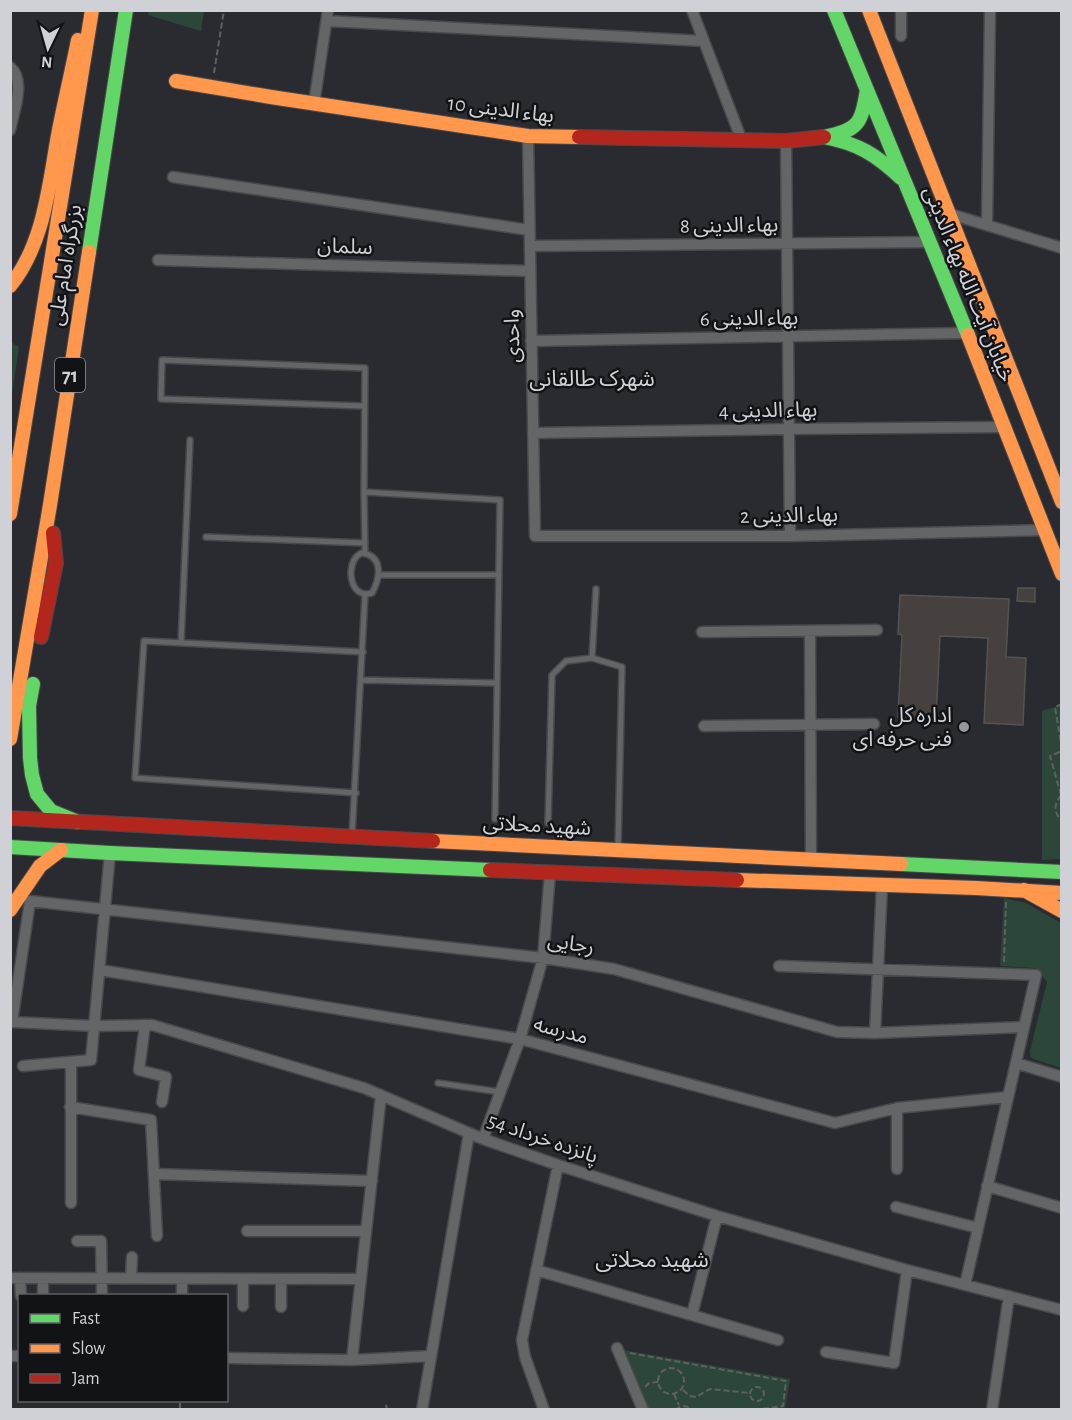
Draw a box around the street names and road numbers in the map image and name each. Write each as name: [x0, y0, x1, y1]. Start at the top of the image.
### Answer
street label: بهاء الدینی 10: [447, 93, 555, 127]
street label: خیابان آیت الله بهاء الدینی: [919, 183, 1019, 385]
street label: بزرگراه امام علی: [45, 203, 90, 328]
street label: بهاء الدینی 8: [680, 214, 778, 238]
street label: سلمان: [317, 235, 373, 259]
street label: بهاء الدینی 6: [700, 307, 798, 331]
street label: واحدی: [502, 309, 524, 363]
road number: 71: [55, 358, 85, 392]
street label: بهاء الدینی 4: [719, 399, 818, 423]
street label: بهاء الدینی 2: [740, 504, 838, 528]
street label: شهید محلاتی: [482, 812, 592, 840]
street label: رجایی: [546, 929, 596, 959]
street label: مدرسه: [531, 1013, 591, 1049]
street label: پانزده خرداد 54: [484, 1110, 601, 1169]

